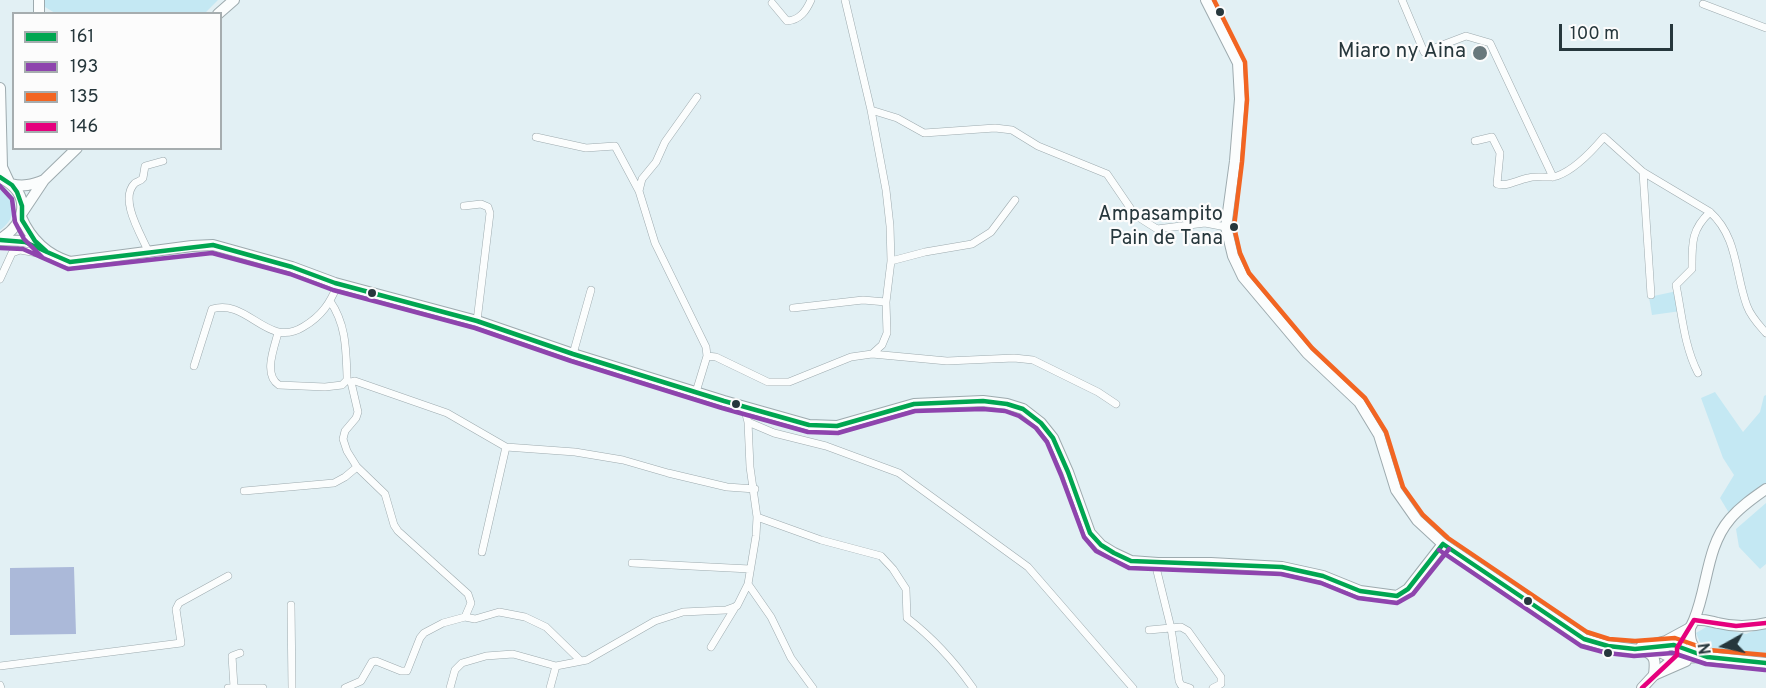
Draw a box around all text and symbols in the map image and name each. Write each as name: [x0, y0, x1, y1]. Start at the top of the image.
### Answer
unlabelled marker: [1214, 6, 1226, 18]
legend: [12, 12, 222, 150]
scale bar: [1562, 12, 1676, 50]
text: 100 m: [1570, 23, 1619, 46]
text: 161: [70, 26, 94, 49]
place label: Miaro ny Aina: [1338, 40, 1466, 66]
marker: Miaro ny Aina: [1471, 44, 1489, 62]
text: 193: [70, 56, 98, 79]
text: 135: [70, 86, 99, 109]
text: 146: [70, 116, 98, 139]
place label: Ampasampito Pain de Tana: [1098, 204, 1223, 251]
marker: Ampasampito Pain de Tana: [1228, 221, 1240, 233]
unlabelled marker: [366, 287, 378, 299]
unlabelled marker: [730, 398, 742, 410]
unlabelled marker: [1522, 595, 1534, 607]
north arrow: [1694, 616, 1754, 676]
text: N: [1695, 641, 1717, 656]
unlabelled marker: [1602, 647, 1614, 659]

